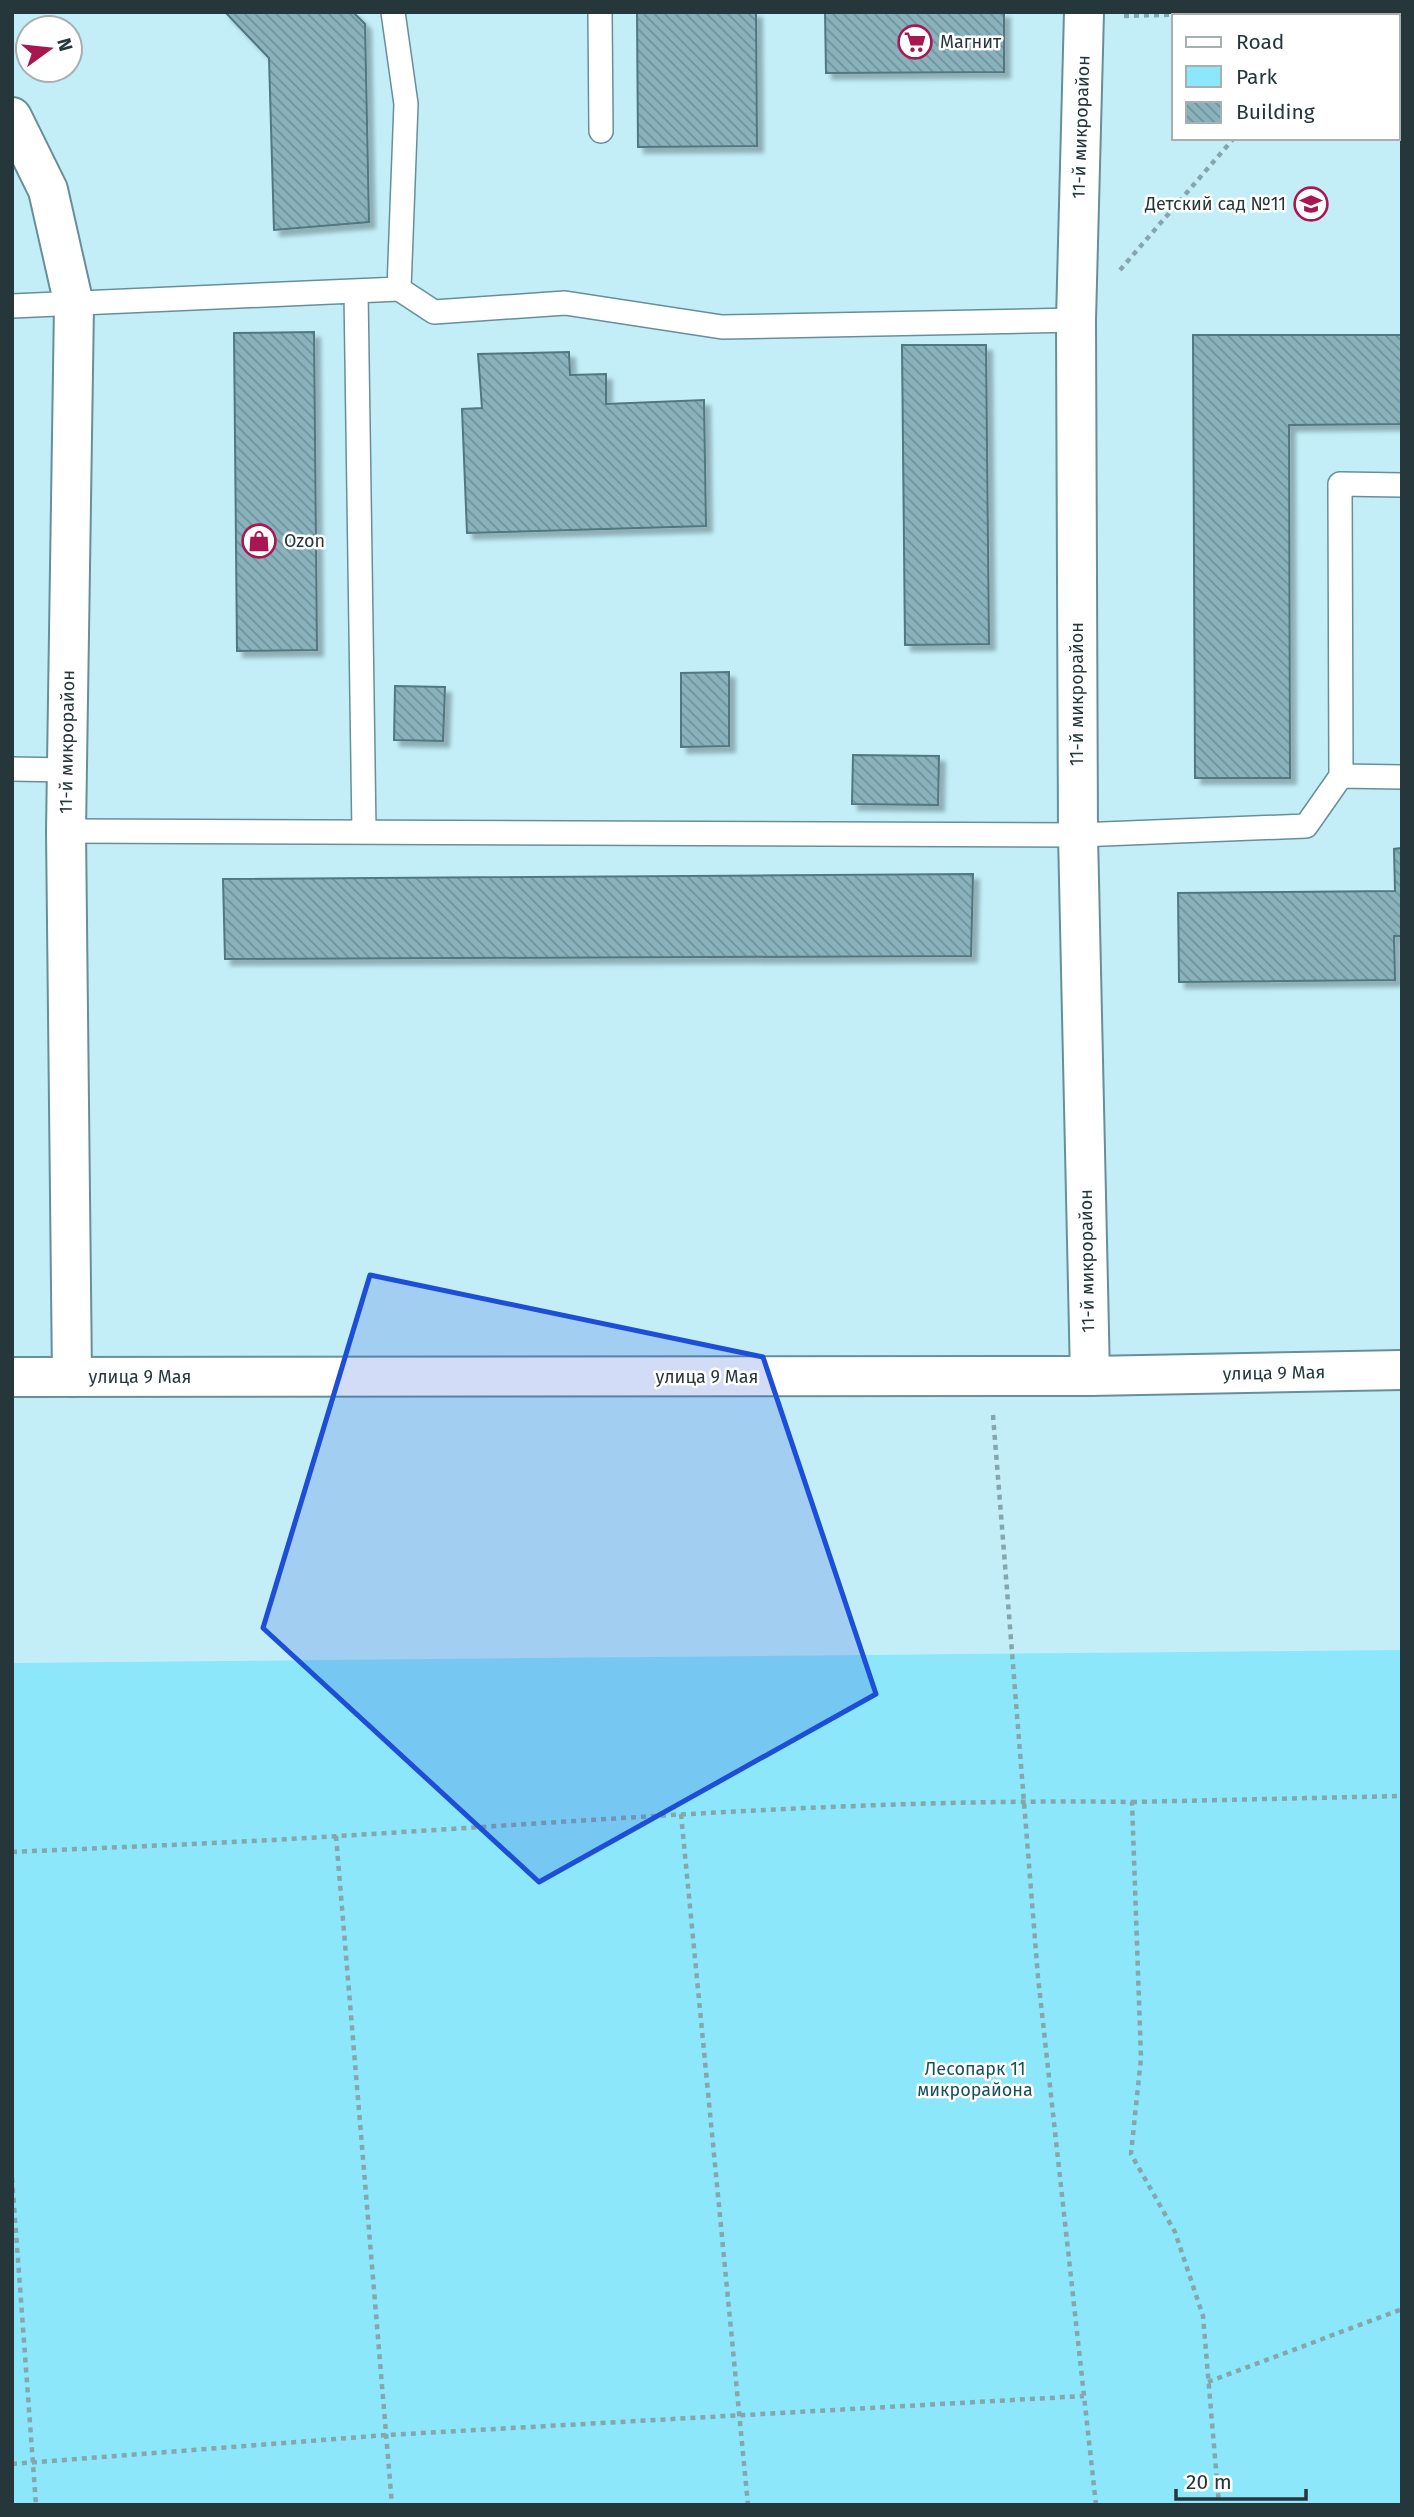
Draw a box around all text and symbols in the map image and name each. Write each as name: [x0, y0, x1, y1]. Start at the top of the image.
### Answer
north arrow: [14, 14, 84, 84]
legend: [1172, 14, 1400, 140]
supermarket icon: Магнит: [896, 23, 934, 61]
text: Road: [1236, 29, 1284, 55]
place label: Магнит: [940, 31, 1002, 53]
text: N: [52, 36, 78, 54]
street label: 11-й микрорайон: [1067, 55, 1095, 199]
text: Park: [1236, 64, 1278, 90]
text: Building: [1236, 99, 1315, 125]
school or university icon: Детский сад №11: [1292, 185, 1330, 223]
place label: Детский сад №11: [1144, 193, 1286, 215]
shop icon: Ozon: [240, 522, 278, 560]
place label: Ozon: [284, 530, 325, 552]
street label: 11-й микрорайон: [1066, 622, 1088, 766]
street label: 11-й микрорайон: [55, 670, 79, 814]
street label: 11-й микрорайон: [1075, 1189, 1099, 1333]
street label: улица 9 Мая: [1222, 1361, 1326, 1385]
street label: улица 9 Мая: [89, 1366, 191, 1388]
street label: улица 9 Мая: [656, 1366, 758, 1388]
park label: Лесопарк 11 микрорайона: [917, 2058, 1033, 2101]
scale bar: [1176, 2458, 1306, 2502]
text: 20 m: [1186, 2469, 1232, 2495]

